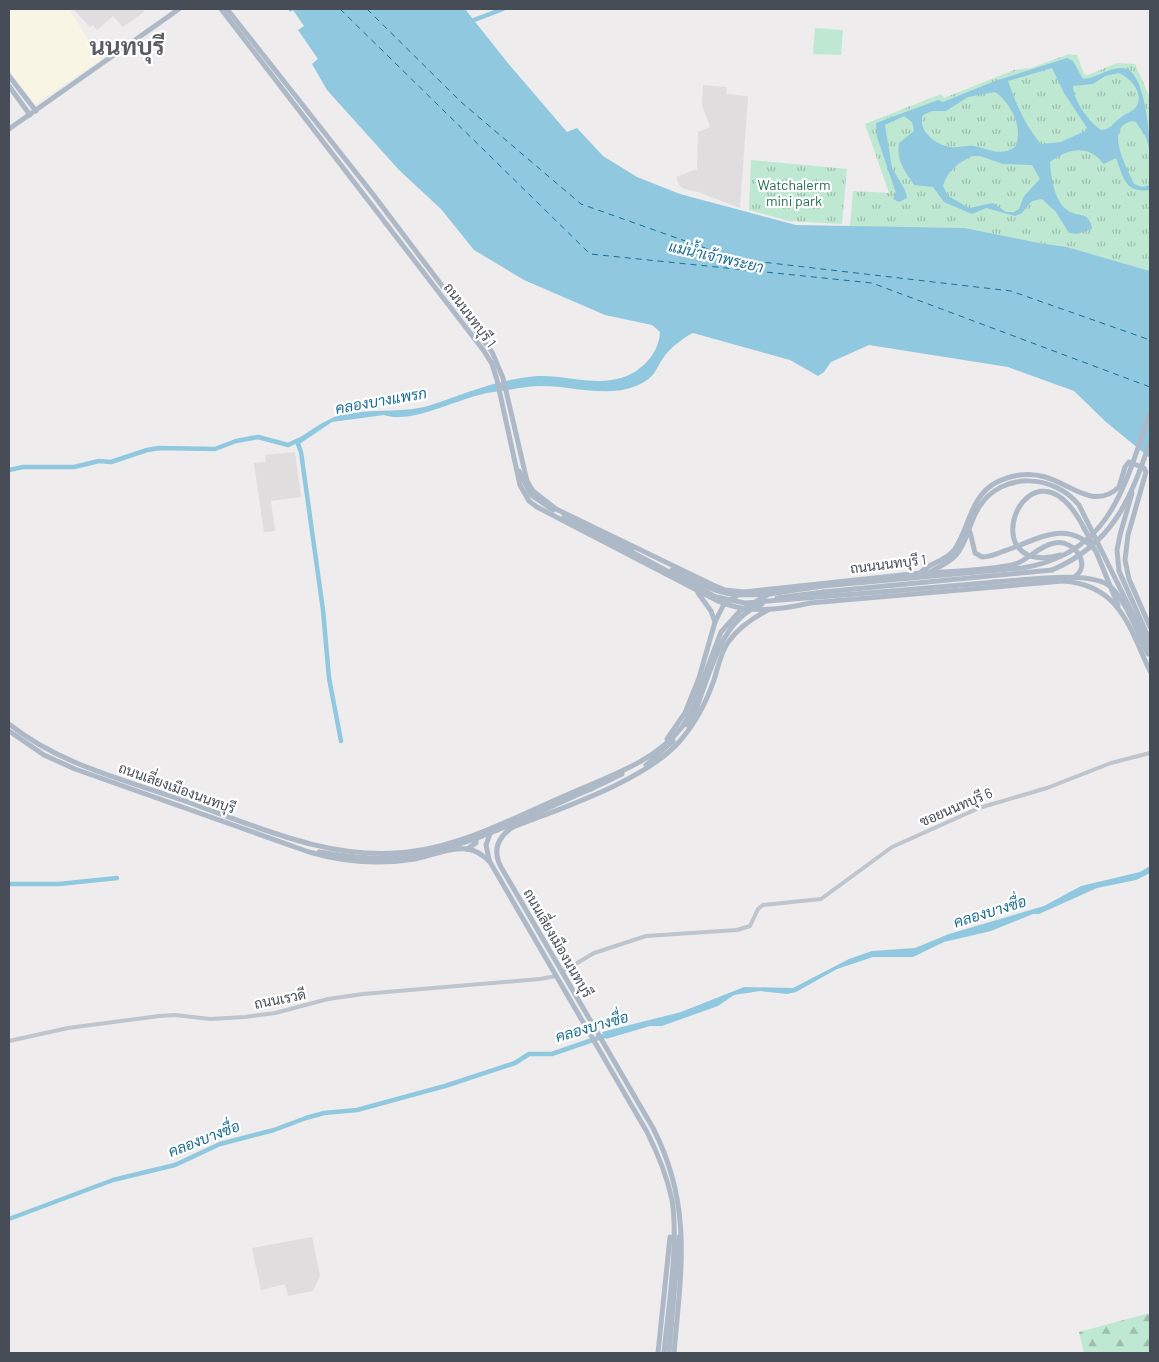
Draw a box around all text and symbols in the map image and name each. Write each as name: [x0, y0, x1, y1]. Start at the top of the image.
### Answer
district label: นนทบุรี: [89, 31, 165, 64]
park label: Watchalerm mini park: [758, 176, 830, 209]
water label: แม่น้ำเจ้าพระยา: [667, 233, 766, 276]
street label: ถนนนนทบุรี 1: [439, 279, 500, 352]
water label: คลองบางแพรก: [334, 383, 428, 417]
street label: ถนนนนทบุรี 1: [849, 550, 927, 579]
street label: ถนนเลี่ยงเมืองนนทบุรี: [116, 756, 239, 819]
street label: ซอยนนทบุรี 6: [917, 784, 996, 831]
street label: ถนนเลี่ยงเมืองนนทบุรี: [519, 884, 599, 1002]
water label: คลองบางซื่อ: [950, 887, 1028, 931]
street label: ถนนเรวดี: [252, 985, 307, 1012]
water label: คลองบางซื่อ: [552, 1002, 631, 1045]
water label: คลองบางซื่อ: [164, 1111, 242, 1160]

